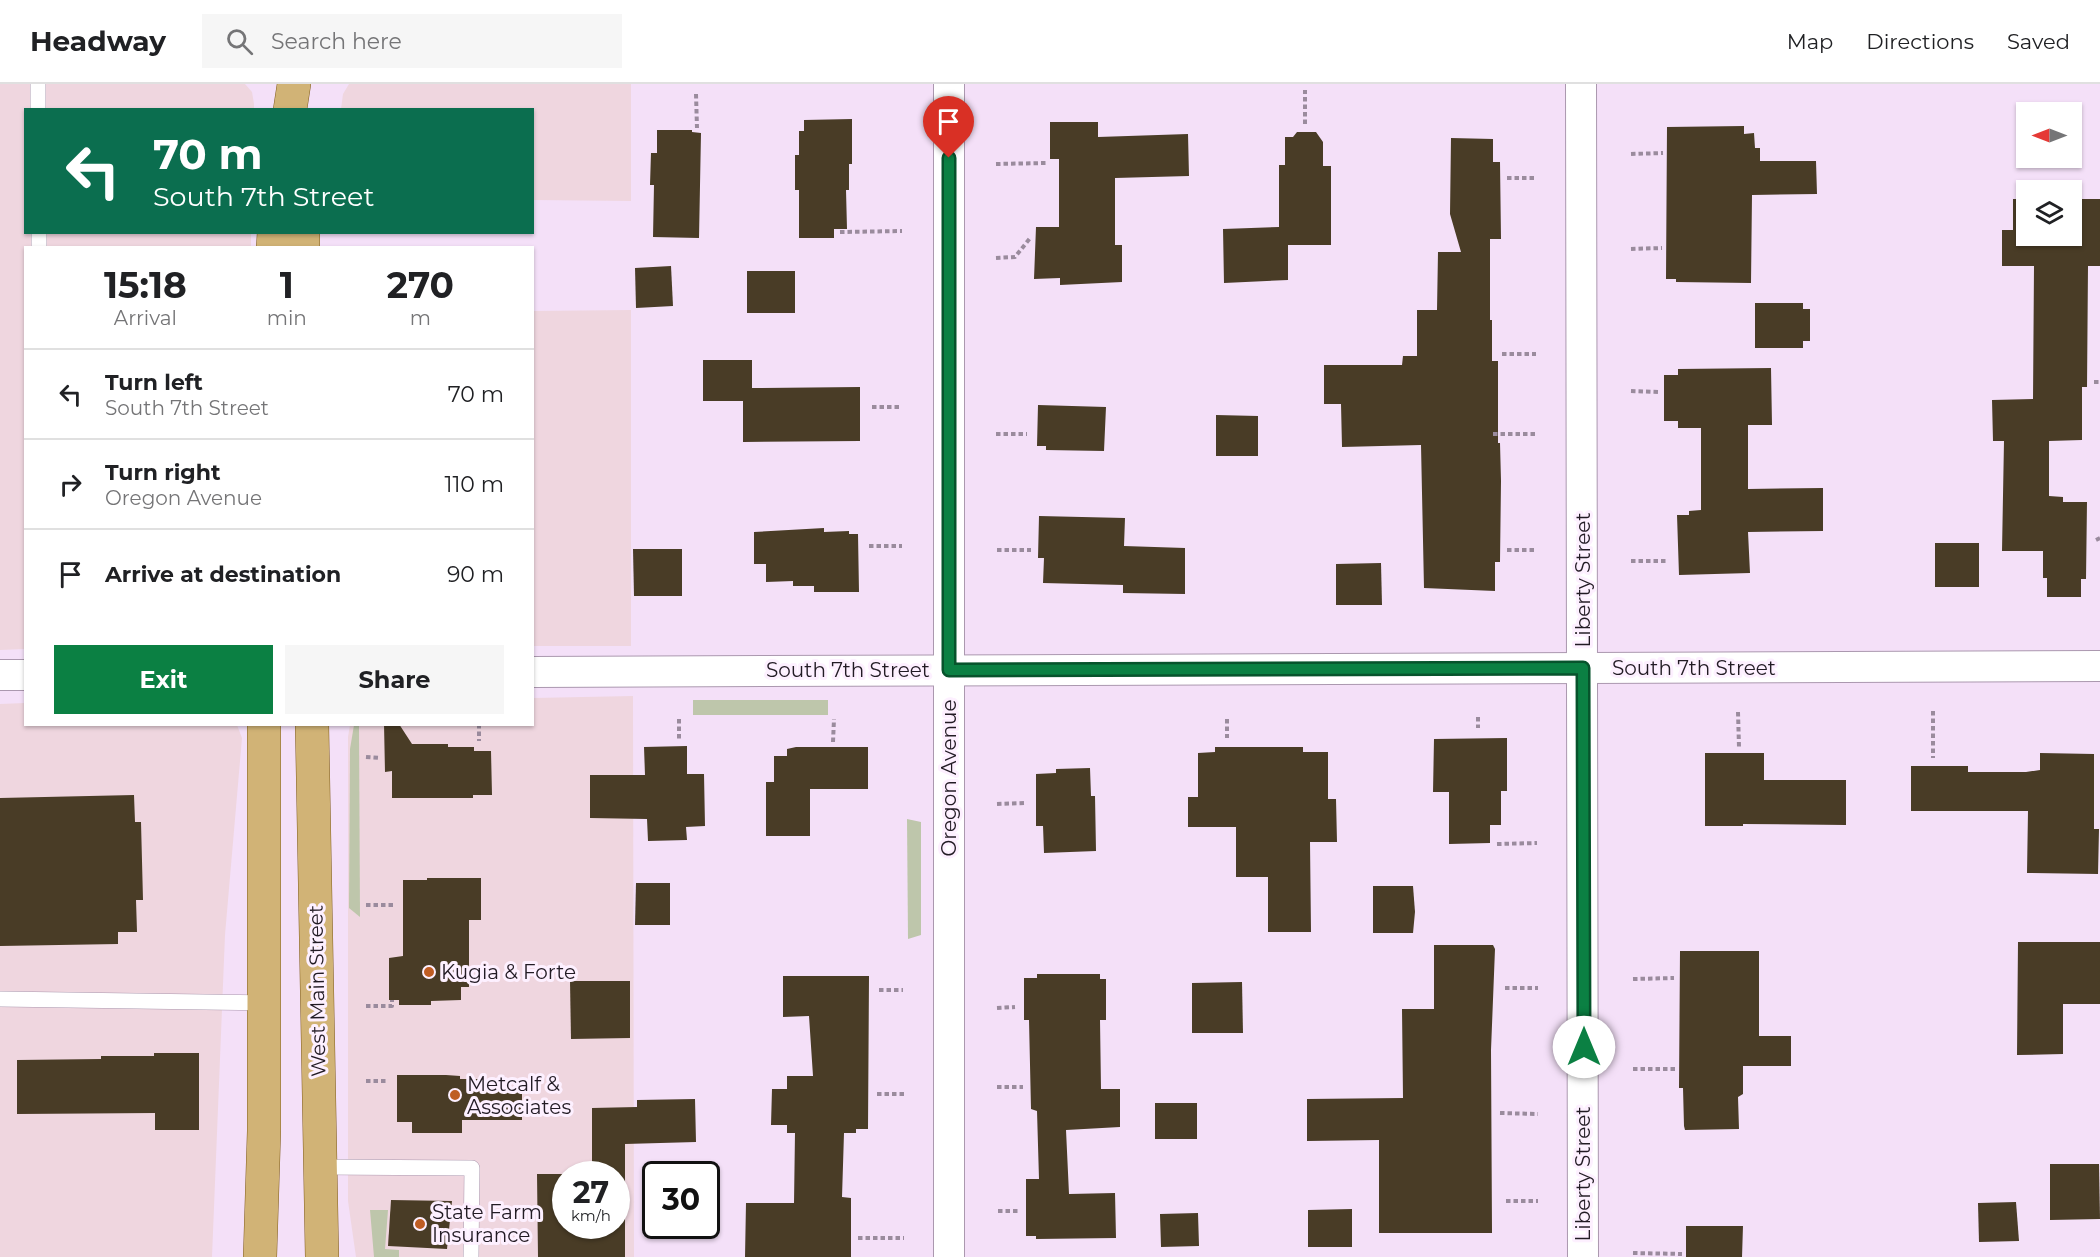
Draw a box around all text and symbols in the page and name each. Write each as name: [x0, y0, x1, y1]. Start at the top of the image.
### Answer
search box: [202, 14, 622, 68]
text: Headway: [30, 24, 166, 58]
icon: search: [223, 25, 256, 58]
text: Search here: [271, 28, 402, 55]
text: Map: [1787, 29, 1833, 54]
text: Directions: [1866, 29, 1974, 54]
text: Saved: [2007, 29, 2070, 54]
pin: [923, 96, 974, 158]
north arrow: [2016, 102, 2082, 168]
map controls: [2016, 102, 2082, 246]
icon: arrive: [932, 105, 965, 138]
text: 70 m: [153, 128, 263, 180]
icon: left: [54, 132, 132, 210]
text: South 7th Street: [153, 180, 374, 213]
button: layers: [2016, 180, 2082, 246]
text: 15:18: [104, 263, 187, 307]
text: 1: [280, 263, 294, 307]
text: 270: [387, 263, 454, 307]
text: Arrival: [114, 306, 177, 330]
text: min: [267, 306, 307, 330]
text: m: [410, 306, 431, 330]
text: Turn left: [105, 369, 203, 396]
icon: left: [54, 378, 87, 411]
text: 70 m: [448, 381, 504, 408]
text: South 7th Street: [105, 396, 269, 420]
text: Turn right: [105, 459, 220, 486]
icon: right: [54, 468, 87, 501]
text: 110 m: [444, 471, 504, 498]
text: Oregon Avenue: [105, 486, 262, 510]
street label: Liberty Street: [1571, 512, 1595, 648]
icon: arrive: [54, 558, 87, 591]
text: Arrive at destination: [105, 561, 341, 588]
text: 90 m: [447, 561, 504, 588]
button: Exit: [54, 645, 273, 714]
button: Share: [285, 645, 504, 714]
street label: South 7th Street: [1612, 656, 1776, 680]
street label: South 7th Street: [766, 658, 930, 682]
street label: Oregon Avenue: [937, 699, 961, 857]
street label: West Main Street: [304, 905, 330, 1077]
place label: Kugia & Forte: [441, 960, 576, 984]
marker: Kugia & Forte: [422, 965, 436, 979]
position arrow: [1552, 1015, 1616, 1079]
place label: Metcalf & Associates: [467, 1072, 571, 1119]
marker: Metcalf & Associates: [448, 1088, 462, 1102]
street label: Liberty Street: [1571, 1106, 1595, 1242]
speed limit sign: 30: [642, 1161, 720, 1239]
text: 27: [573, 1174, 609, 1211]
place label: State Farm Insurance: [432, 1200, 542, 1247]
text: km/h: [571, 1206, 611, 1225]
marker: State Farm Insurance: [413, 1217, 427, 1231]

